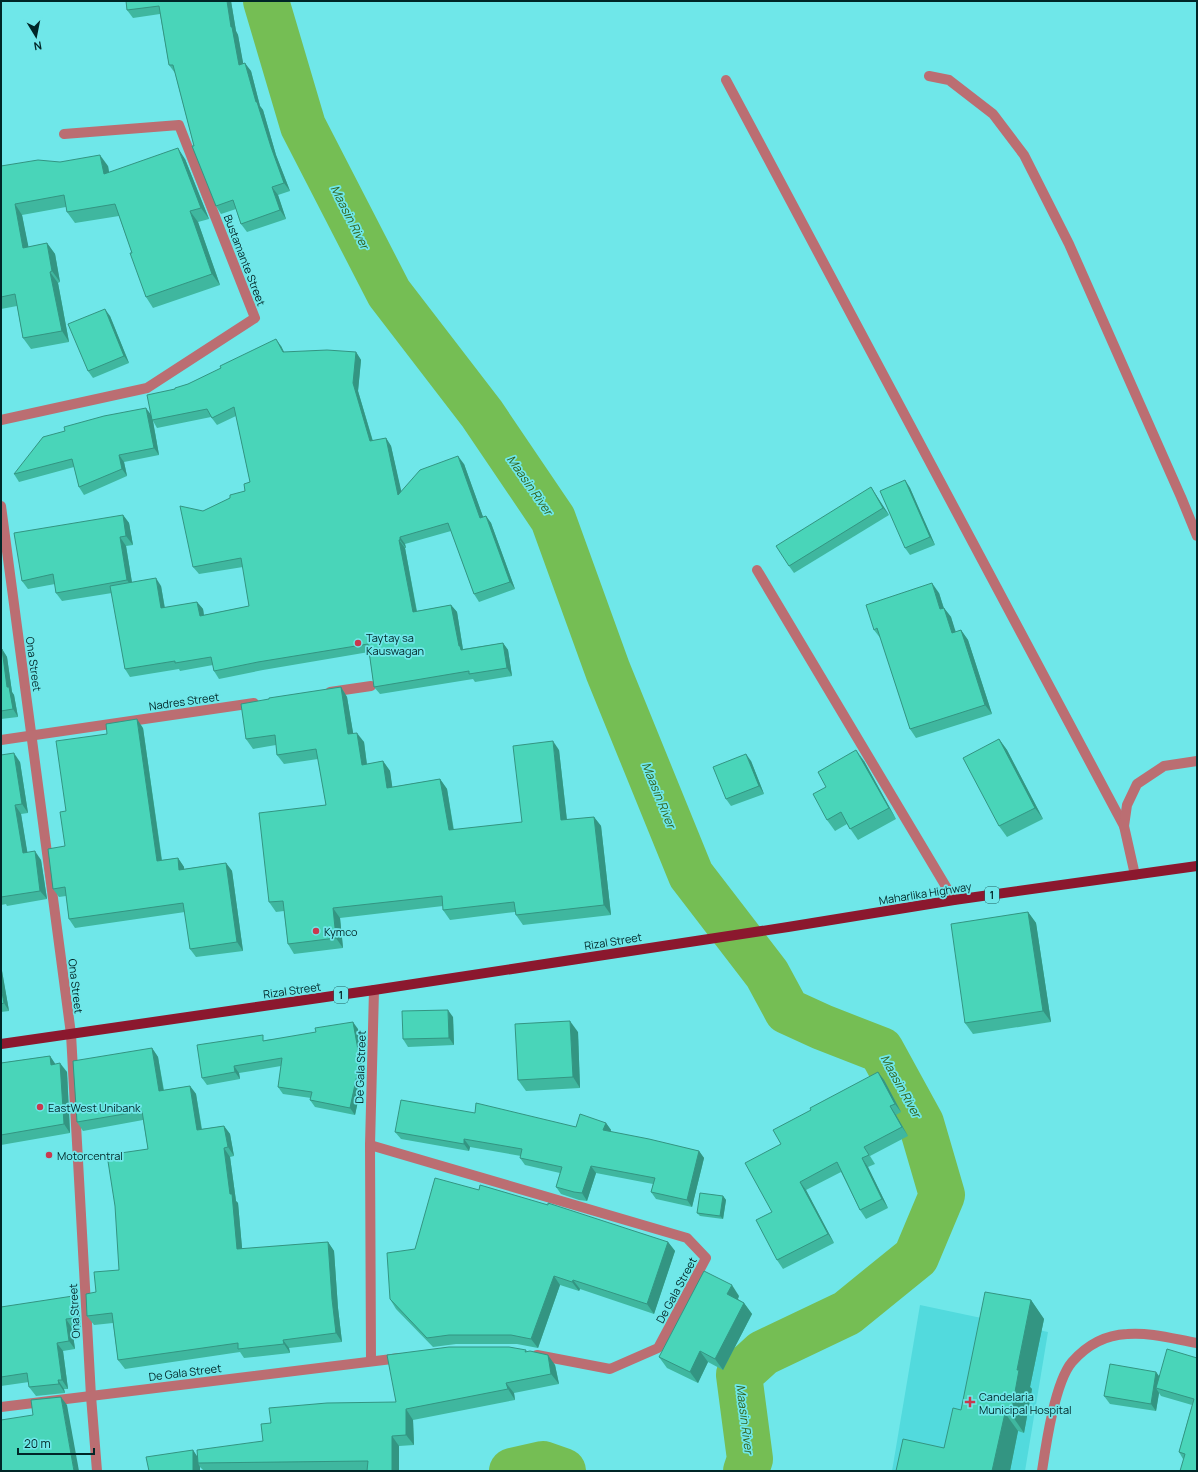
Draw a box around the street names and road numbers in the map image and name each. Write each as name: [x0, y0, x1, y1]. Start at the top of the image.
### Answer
street label: Bustamante Street: [221, 212, 269, 308]
street label: Ona Street: [23, 636, 45, 692]
street label: Nadres Street: [148, 689, 220, 713]
street label: Maharlika Highway: [878, 878, 973, 908]
road number: 1: [985, 887, 999, 903]
street label: Rizal Street: [583, 929, 643, 953]
street label: Ona Street: [65, 958, 87, 1014]
street label: Rizal Street: [262, 979, 322, 1001]
road number: 1: [334, 987, 348, 1003]
street label: De Gala Street: [351, 1030, 369, 1104]
street label: De Gala Street: [652, 1254, 700, 1326]
street label: Ona Street: [65, 1283, 83, 1339]
street label: De Gala Street: [148, 1360, 222, 1384]

